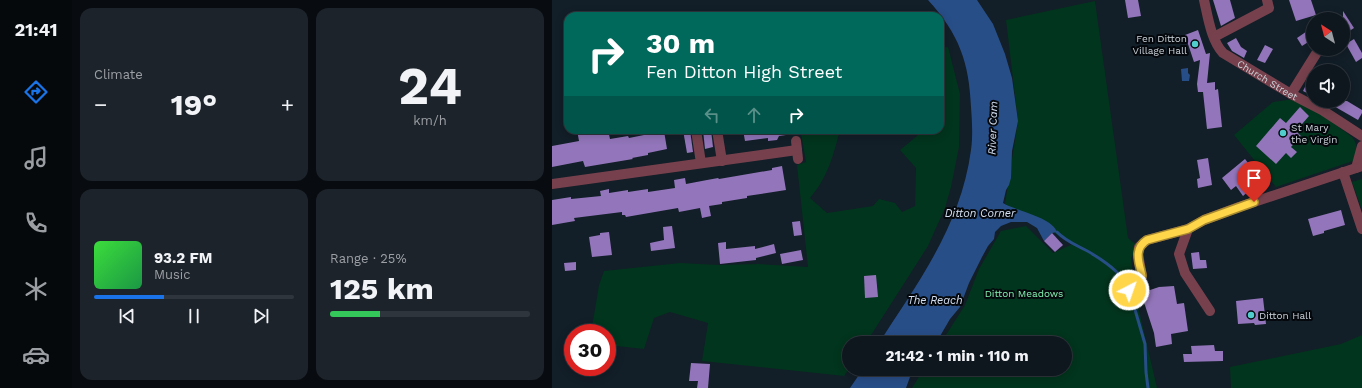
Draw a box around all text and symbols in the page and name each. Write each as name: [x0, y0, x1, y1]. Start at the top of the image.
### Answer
north arrow: [1306, 12, 1350, 56]
map controls: [1306, 12, 1350, 108]
text: 21:41: [15, 19, 57, 40]
text: 30 m: [646, 27, 715, 60]
icon: right: [580, 28, 632, 80]
place label: Fen Ditton Village Hall: [1133, 33, 1187, 56]
marker: Fen Ditton Village Hall: [1190, 39, 1200, 49]
text: 24: [398, 56, 462, 117]
street label: Church Street: [1235, 57, 1300, 102]
text: Fen Ditton High Street: [646, 61, 842, 82]
button: sound: [1306, 64, 1350, 108]
text: Climate: [94, 67, 143, 82]
icon: directions: [22, 78, 50, 106]
text: 19°: [171, 87, 217, 122]
text: −: [94, 92, 107, 117]
text: +: [281, 92, 294, 117]
water label: River Cam: [986, 101, 1000, 155]
icon: left: [701, 104, 723, 126]
icon: ahead: [743, 104, 765, 126]
icon: right: [785, 104, 807, 126]
text: km/h: [413, 113, 447, 128]
place label: St Mary the Virgin: [1291, 122, 1337, 145]
marker: St Mary the Virgin: [1278, 128, 1288, 138]
icon: music: [22, 144, 50, 172]
pin: [1237, 161, 1271, 202]
icon: arrive: [1243, 167, 1265, 189]
water label: Ditton Corner: [945, 207, 1016, 220]
icon: phone: [22, 209, 50, 237]
text: 93.2 FM: [154, 249, 212, 267]
text: Range · 25%: [330, 251, 407, 266]
text: Music: [154, 267, 191, 282]
position arrow: [1108, 269, 1150, 311]
text: 125 km: [330, 271, 434, 306]
icon: climate: [22, 275, 50, 303]
park label: Ditton Meadows: [985, 288, 1063, 299]
water label: The Reach: [907, 294, 963, 307]
icon: previous: [116, 305, 138, 327]
icon: pause: [183, 305, 205, 327]
icon: next: [250, 305, 272, 327]
marker: Ditton Hall: [1246, 310, 1256, 320]
place label: Ditton Hall: [1259, 310, 1311, 321]
speed limit sign: 30: [564, 324, 616, 376]
icon: car: [22, 341, 50, 369]
text: 21:42 · 1 min · 110 m: [885, 347, 1029, 365]

